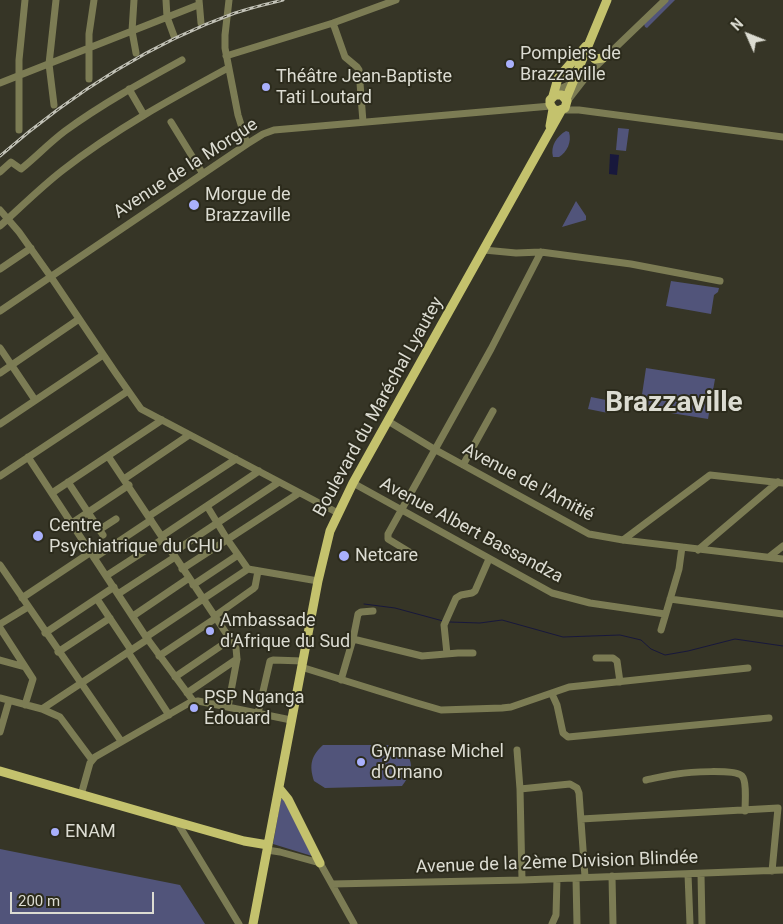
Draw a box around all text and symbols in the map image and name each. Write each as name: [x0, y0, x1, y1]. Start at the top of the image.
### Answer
north arrow: [723, 10, 773, 60]
text: N: [728, 15, 746, 34]
place label: Pompiers de Brazzaville: [520, 43, 621, 86]
marker: Pompiers de Brazzaville: [504, 58, 516, 70]
place label: Théâtre Jean-Baptiste Tati Loutard: [276, 66, 452, 108]
marker: Théâtre Jean-Baptiste Tati Loutard: [260, 81, 272, 93]
street label: Avenue de la Morgue: [110, 114, 262, 224]
place label: Morgue de Brazzaville: [205, 184, 291, 226]
marker: Morgue de Brazzaville: [187, 198, 201, 212]
street label: Boulevard du Maréchal Lyautey: [309, 293, 449, 521]
district label: Brazzaville: [605, 387, 743, 421]
street label: Avenue de l'Amitié: [459, 439, 597, 527]
street label: Avenue Albert Bassandza: [376, 474, 566, 588]
place label: Centre Psychiatrique du CHU: [49, 515, 223, 558]
marker: Centre Psychiatrique du CHU: [31, 529, 45, 543]
place label: Netcare: [355, 545, 418, 567]
marker: Netcare: [337, 549, 351, 563]
place label: Ambassade d'Afrique du Sud: [220, 610, 350, 652]
marker: Ambassade d'Afrique du Sud: [204, 625, 216, 637]
place label: PSP Nganga Édouard: [204, 687, 304, 730]
marker: PSP Nganga Édouard: [188, 702, 200, 714]
place label: Gymnase Michel d'Ornano: [371, 741, 504, 784]
marker: Gymnase Michel d'Ornano: [355, 756, 367, 768]
place label: ENAM: [65, 821, 116, 843]
marker: ENAM: [49, 826, 61, 838]
street label: Avenue de la 2ème Division Blindée: [416, 847, 698, 879]
scale bar: [12, 882, 156, 914]
text: 200 m: [18, 892, 60, 910]

